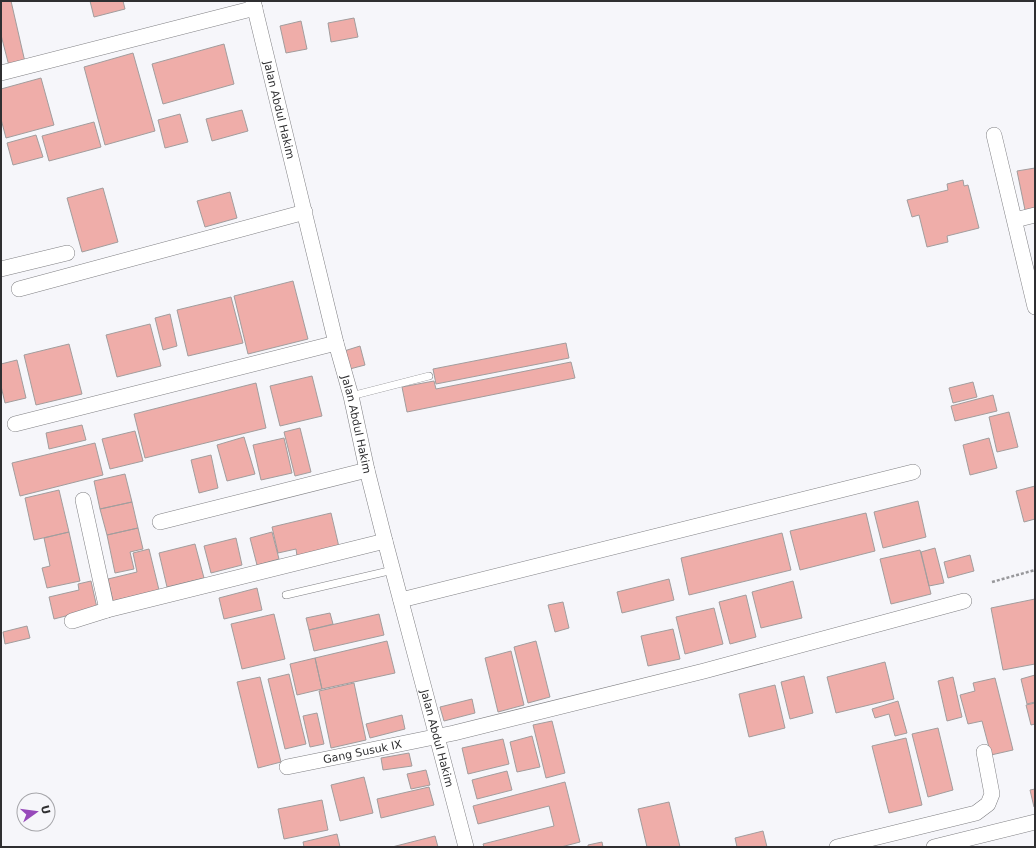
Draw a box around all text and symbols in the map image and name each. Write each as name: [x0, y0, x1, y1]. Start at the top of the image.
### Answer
street label: Jalan Abdul Hakim: [261, 58, 298, 160]
street label: Jalan Abdul Hakim: [339, 373, 374, 475]
street label: Jalan Abdul Hakim: [418, 687, 456, 788]
street label: Gang Susuk IX: [322, 737, 403, 766]
north arrow: [16, 792, 56, 832]
text: U: [38, 804, 53, 816]

